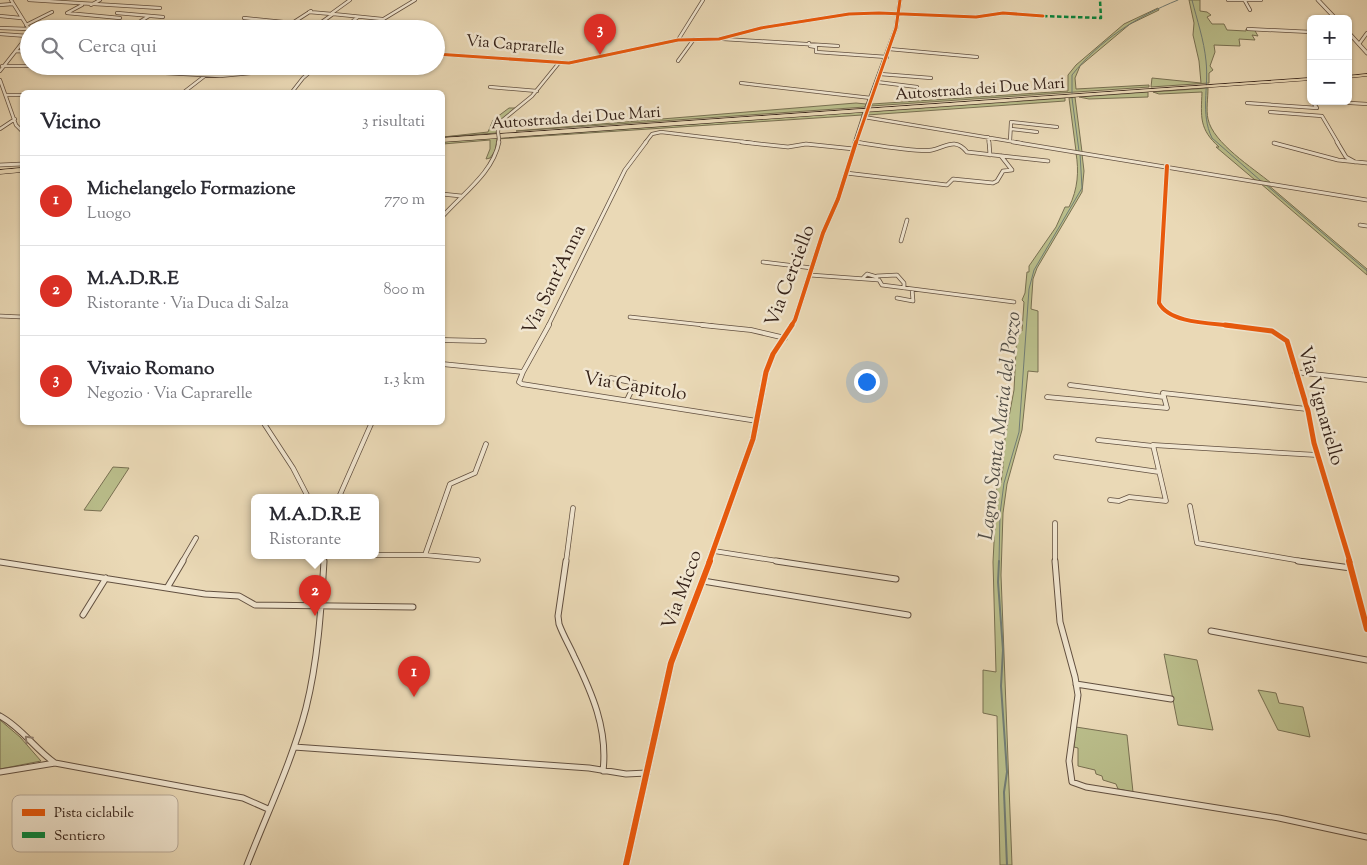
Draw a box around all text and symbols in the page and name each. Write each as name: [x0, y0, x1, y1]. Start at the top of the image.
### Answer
pin: 3: [584, 14, 616, 55]
map controls: [1307, 15, 1352, 105]
button: +: [1307, 15, 1352, 60]
search box: [20, 20, 445, 75]
street label: Via Caprarelle: [465, 30, 565, 62]
icon: search: [38, 34, 66, 62]
text: Cerca qui: [78, 34, 157, 61]
button: −: [1307, 60, 1352, 105]
street label: Autostrada dei Due Mari: [894, 73, 1066, 107]
street label: Autostrada dei Due Mari: [490, 102, 662, 136]
text: Vicino: [40, 108, 101, 138]
text: 3 risultati: [362, 111, 425, 134]
text: Michelangelo Formazione: [87, 176, 296, 203]
text: 1: [53, 189, 59, 212]
text: 770 m: [384, 189, 425, 212]
text: Luogo: [87, 203, 131, 226]
street label: Via Sant'Anna: [517, 220, 593, 340]
street label: Via Cerciello: [759, 221, 823, 331]
text: M.A.D.R.E: [87, 266, 179, 293]
text: 2: [52, 279, 60, 302]
text: 800 m: [383, 279, 425, 302]
text: Ristorante · Via Duca di Salza: [87, 293, 289, 316]
water label: Lagno Santa Maria del Pozzo: [973, 310, 1029, 542]
street label: Via Vignariello: [1290, 343, 1350, 469]
text: Vivaio Romano: [87, 356, 214, 383]
street label: Via Capitolo: [581, 366, 689, 408]
text: 3: [53, 369, 59, 392]
text: 1.3 km: [384, 369, 425, 392]
your location: [854, 369, 880, 395]
text: Negozio · Via Caprarelle: [87, 383, 252, 406]
popup: [251, 494, 379, 559]
text: M.A.D.R.E: [269, 502, 361, 529]
text: Ristorante: [269, 529, 341, 552]
street label: Via Micco: [656, 547, 710, 633]
pin: 2: [299, 575, 331, 616]
pin: 1: [398, 656, 430, 697]
one-way arrow: [24, 736, 33, 745]
legend: [12, 795, 178, 852]
text: Pista ciclabile: [54, 804, 134, 824]
text: Sentiero: [54, 827, 105, 847]

